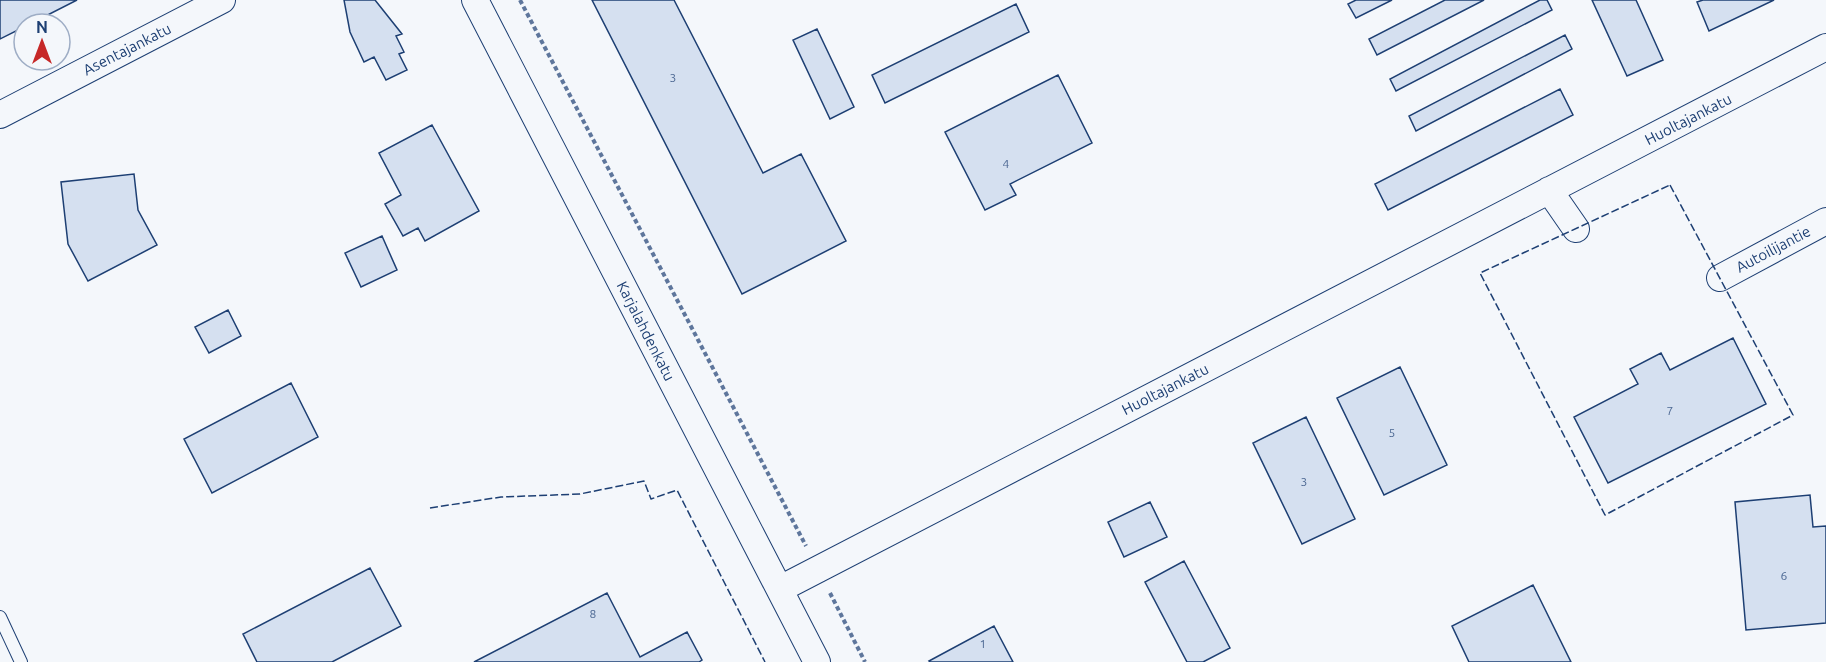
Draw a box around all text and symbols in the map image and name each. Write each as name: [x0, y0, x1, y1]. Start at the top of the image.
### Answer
north arrow: [12, 12, 72, 72]
text: N: [36, 18, 48, 36]
street label: Asentajankatu: [80, 20, 174, 78]
house number: 3: [670, 71, 676, 84]
street label: Huoltajankatu: [1642, 90, 1734, 148]
house number: 4: [1003, 157, 1010, 170]
street label: Autoilijantie: [1733, 222, 1813, 276]
street label: Karjalahdenkatu: [614, 278, 678, 384]
street label: Huoltajankatu: [1119, 360, 1211, 418]
house number: 7: [1667, 404, 1673, 417]
house number: 5: [1389, 426, 1395, 439]
house number: 3: [1301, 475, 1307, 488]
house number: 6: [1781, 569, 1788, 582]
house number: 8: [590, 607, 597, 620]
house number: 1: [980, 637, 986, 650]

